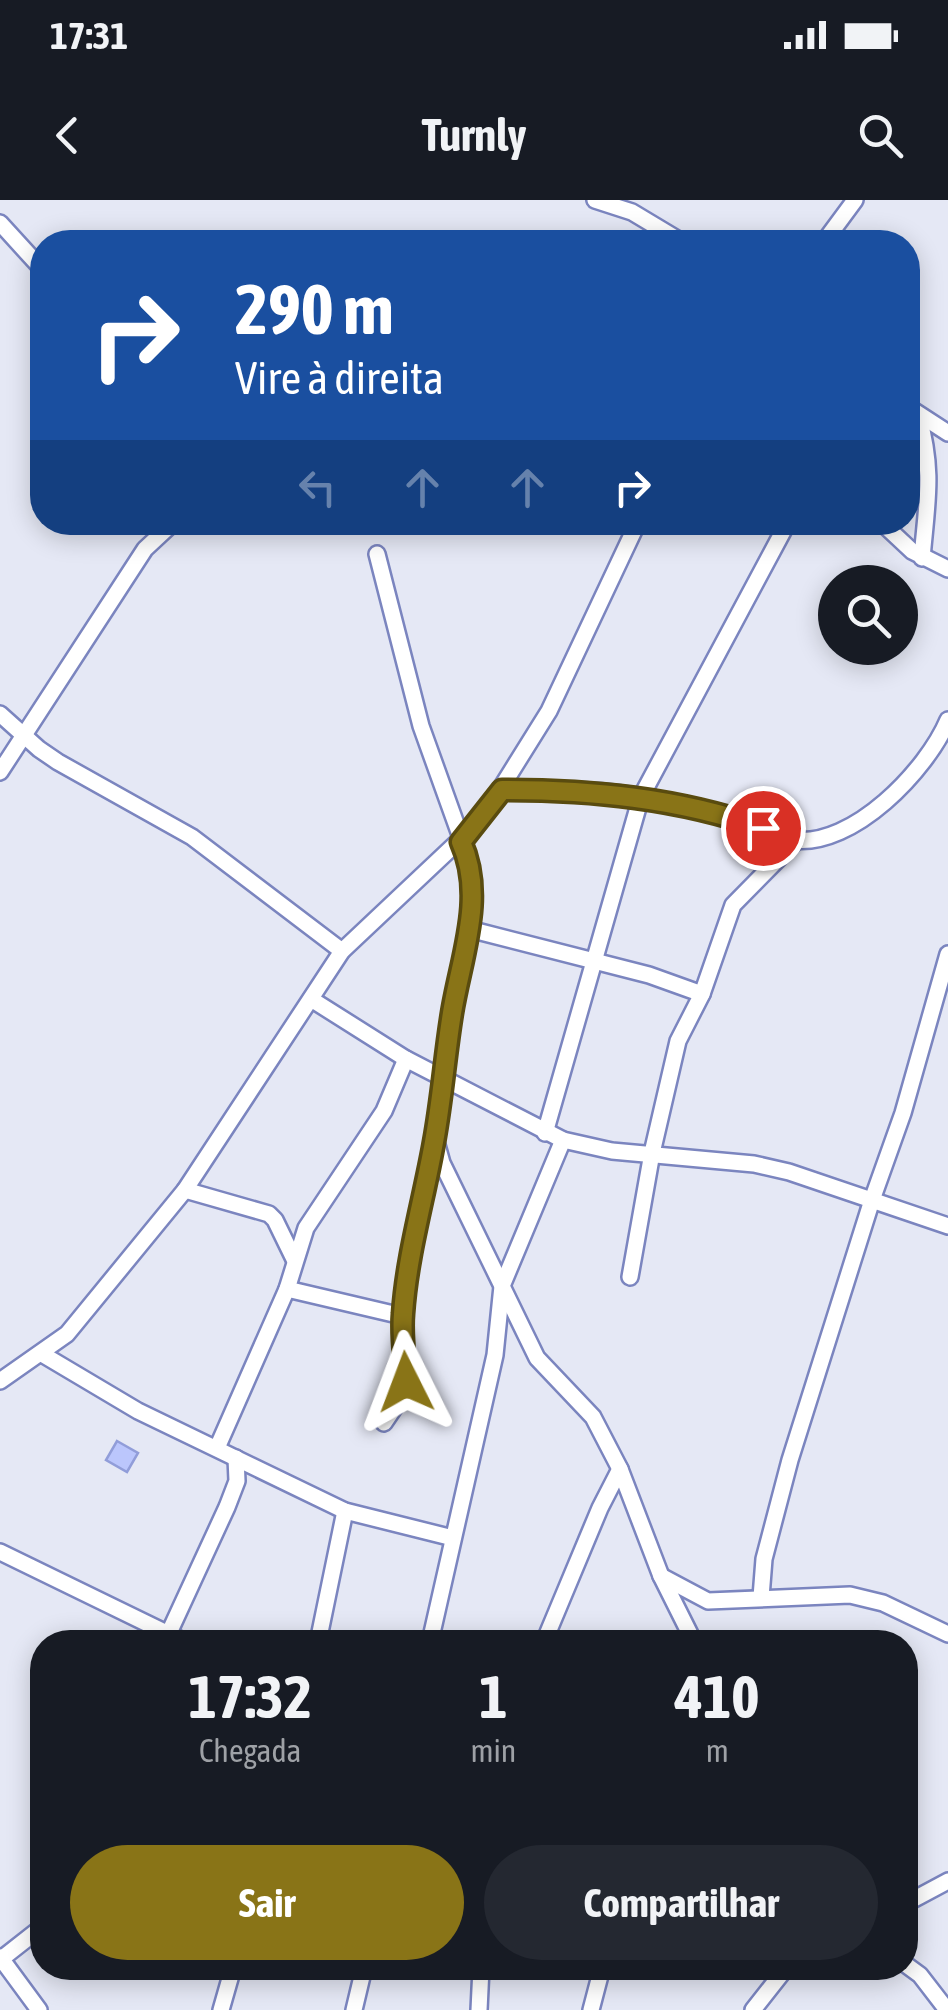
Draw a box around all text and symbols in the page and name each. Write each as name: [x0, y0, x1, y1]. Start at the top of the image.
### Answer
text: 17:31: [50, 14, 128, 57]
icon: back: [40, 108, 95, 163]
icon: search: [853, 108, 908, 163]
text: Turnly: [422, 109, 526, 161]
text: 290 m: [235, 269, 394, 349]
icon: right: [70, 270, 200, 400]
text: Vire à direita: [235, 352, 444, 404]
icon: left: [290, 460, 345, 515]
icon: ahead: [395, 460, 450, 515]
icon: ahead: [500, 460, 555, 515]
icon: right: [605, 460, 660, 515]
map controls: [818, 565, 918, 665]
button: search: [818, 565, 918, 665]
pin: [721, 786, 806, 871]
icon: arrive: [736, 801, 791, 856]
position arrow: [354, 1330, 458, 1434]
text: 17:32: [188, 1662, 312, 1731]
text: 1: [479, 1662, 508, 1731]
text: 410: [675, 1662, 759, 1731]
text: Chegada: [199, 1732, 301, 1769]
text: min: [470, 1732, 516, 1769]
text: m: [706, 1732, 729, 1769]
button: Sair: [70, 1845, 464, 1960]
button: Compartilhar: [484, 1845, 878, 1960]

